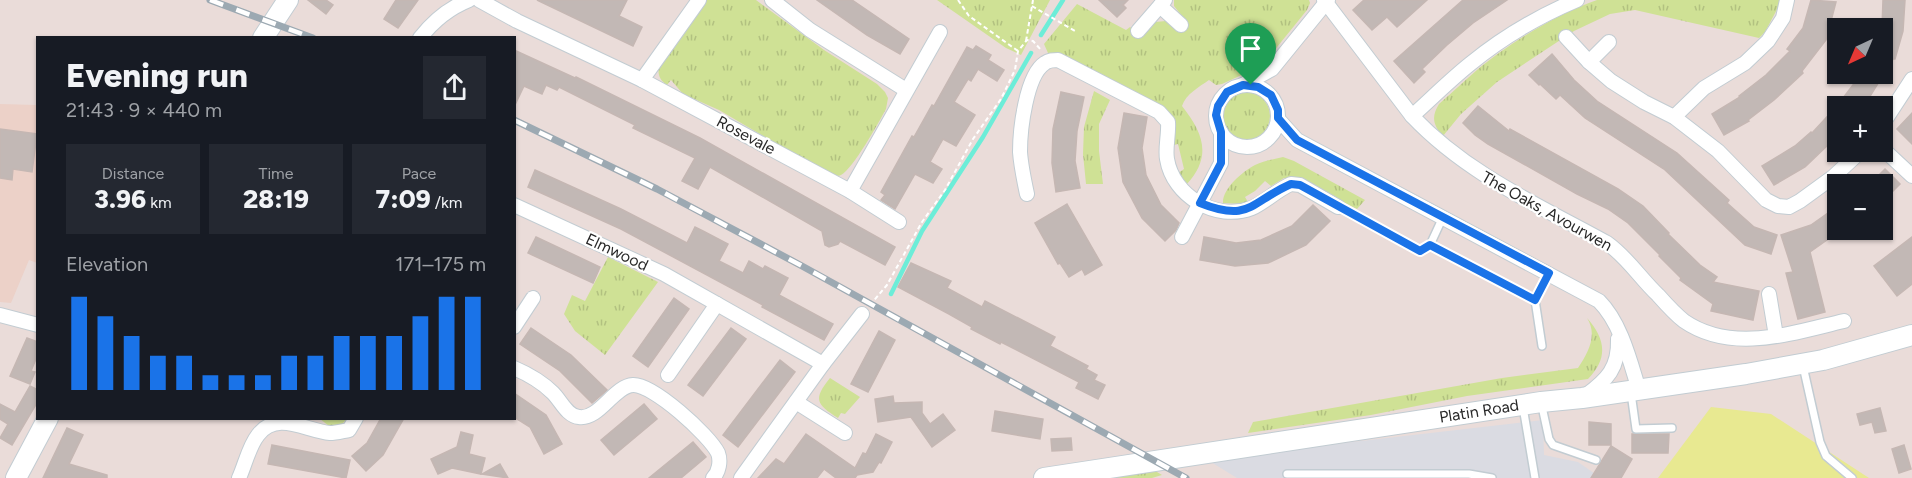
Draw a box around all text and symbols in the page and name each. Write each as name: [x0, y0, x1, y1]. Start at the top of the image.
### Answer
north arrow: [1827, 18, 1893, 84]
map controls: [1827, 18, 1893, 240]
pin: [1225, 23, 1276, 85]
icon: arrive: [1234, 32, 1267, 65]
text: Evening run: [66, 56, 248, 95]
button: share: [423, 56, 486, 119]
button: +: [1827, 96, 1893, 162]
text: 21:43 · 9 × 440 m: [66, 98, 222, 122]
street label: Rosevale: [713, 112, 779, 158]
text: Distance: [102, 164, 164, 183]
text: Time: [259, 164, 293, 183]
text: Pace: [402, 164, 436, 183]
street label: The Oaks, Avourwen: [1478, 167, 1616, 255]
button: −: [1827, 174, 1893, 240]
text: 3.96: [94, 183, 146, 215]
text: 28:19: [243, 183, 309, 215]
text: 7:09: [376, 183, 431, 215]
text: km: [146, 193, 172, 212]
text: /km: [431, 193, 462, 212]
street label: Elmwood: [583, 229, 651, 275]
text: Elevation: [66, 252, 148, 276]
text: 171–175 m: [395, 252, 486, 276]
street label: Platin Road: [1438, 395, 1520, 427]

